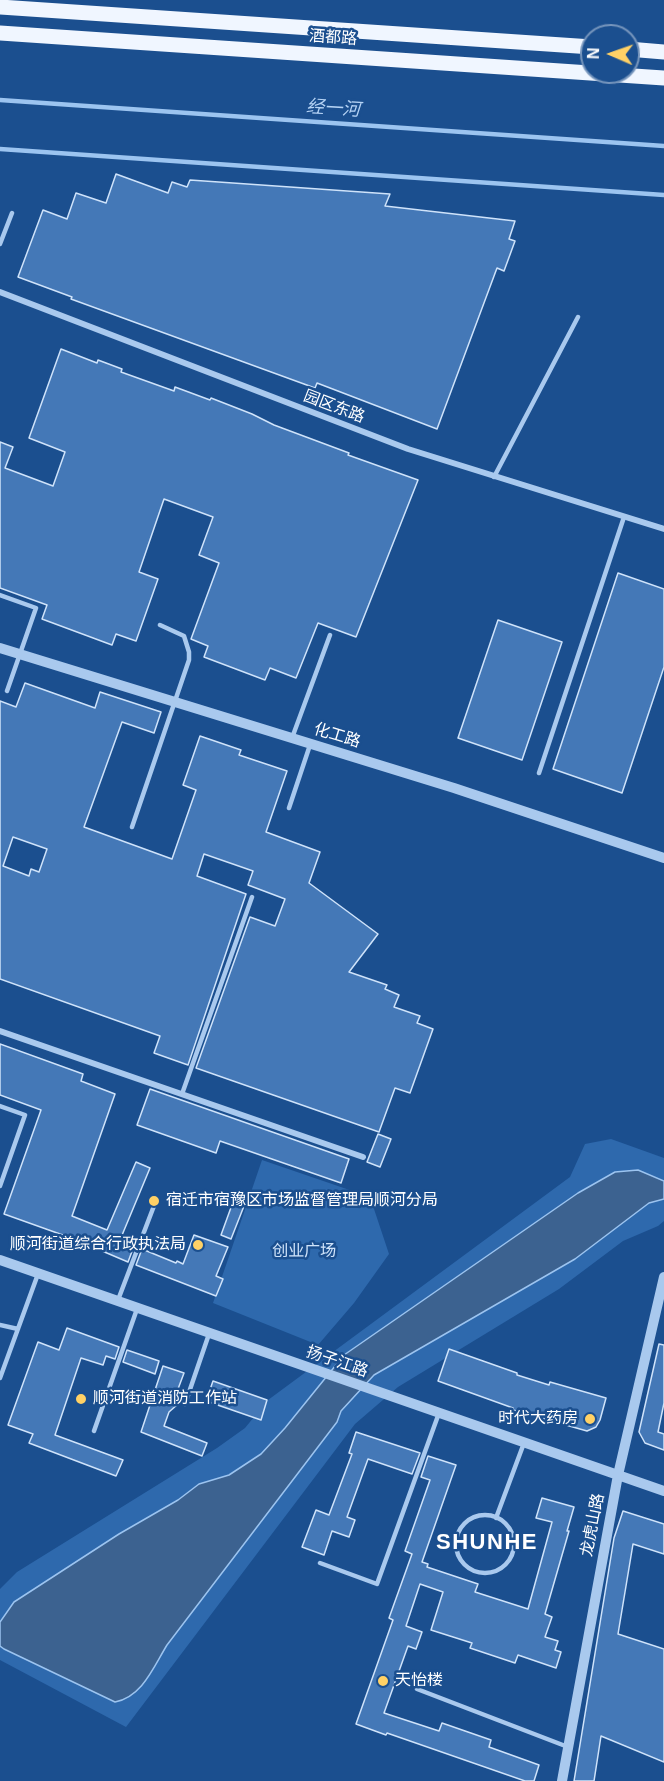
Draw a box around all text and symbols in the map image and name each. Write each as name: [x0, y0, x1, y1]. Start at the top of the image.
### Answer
north arrow: [580, 24, 640, 84]
street label: 酒都路: [308, 27, 358, 49]
text: N: [585, 47, 602, 59]
water label: 经一河: [305, 96, 361, 122]
street label: 园区东路: [301, 387, 367, 427]
street label: 化工路: [311, 720, 363, 752]
place label: 宿迁市宿豫区市场监督管理局顺河分局: [166, 1191, 438, 1211]
marker: 宿迁市宿豫区市场监督管理局顺河分局: [147, 1194, 161, 1208]
place label: 顺河街道综合行政执法局: [10, 1235, 186, 1255]
marker: 顺河街道综合行政执法局: [191, 1238, 205, 1252]
park label: 创业广场: [272, 1242, 336, 1262]
street label: 扬子江路: [304, 1343, 370, 1381]
place label: 顺河街道消防工作站: [93, 1389, 237, 1409]
marker: 顺河街道消防工作站: [74, 1392, 88, 1406]
place label: 时代大药房: [498, 1409, 578, 1429]
marker: 时代大药房: [583, 1412, 597, 1426]
street label: 龙虎山路: [577, 1492, 609, 1558]
district label: SHUNHE: [436, 1530, 538, 1556]
place label: 天怡楼: [395, 1671, 443, 1691]
marker: 天怡楼: [376, 1674, 390, 1688]

